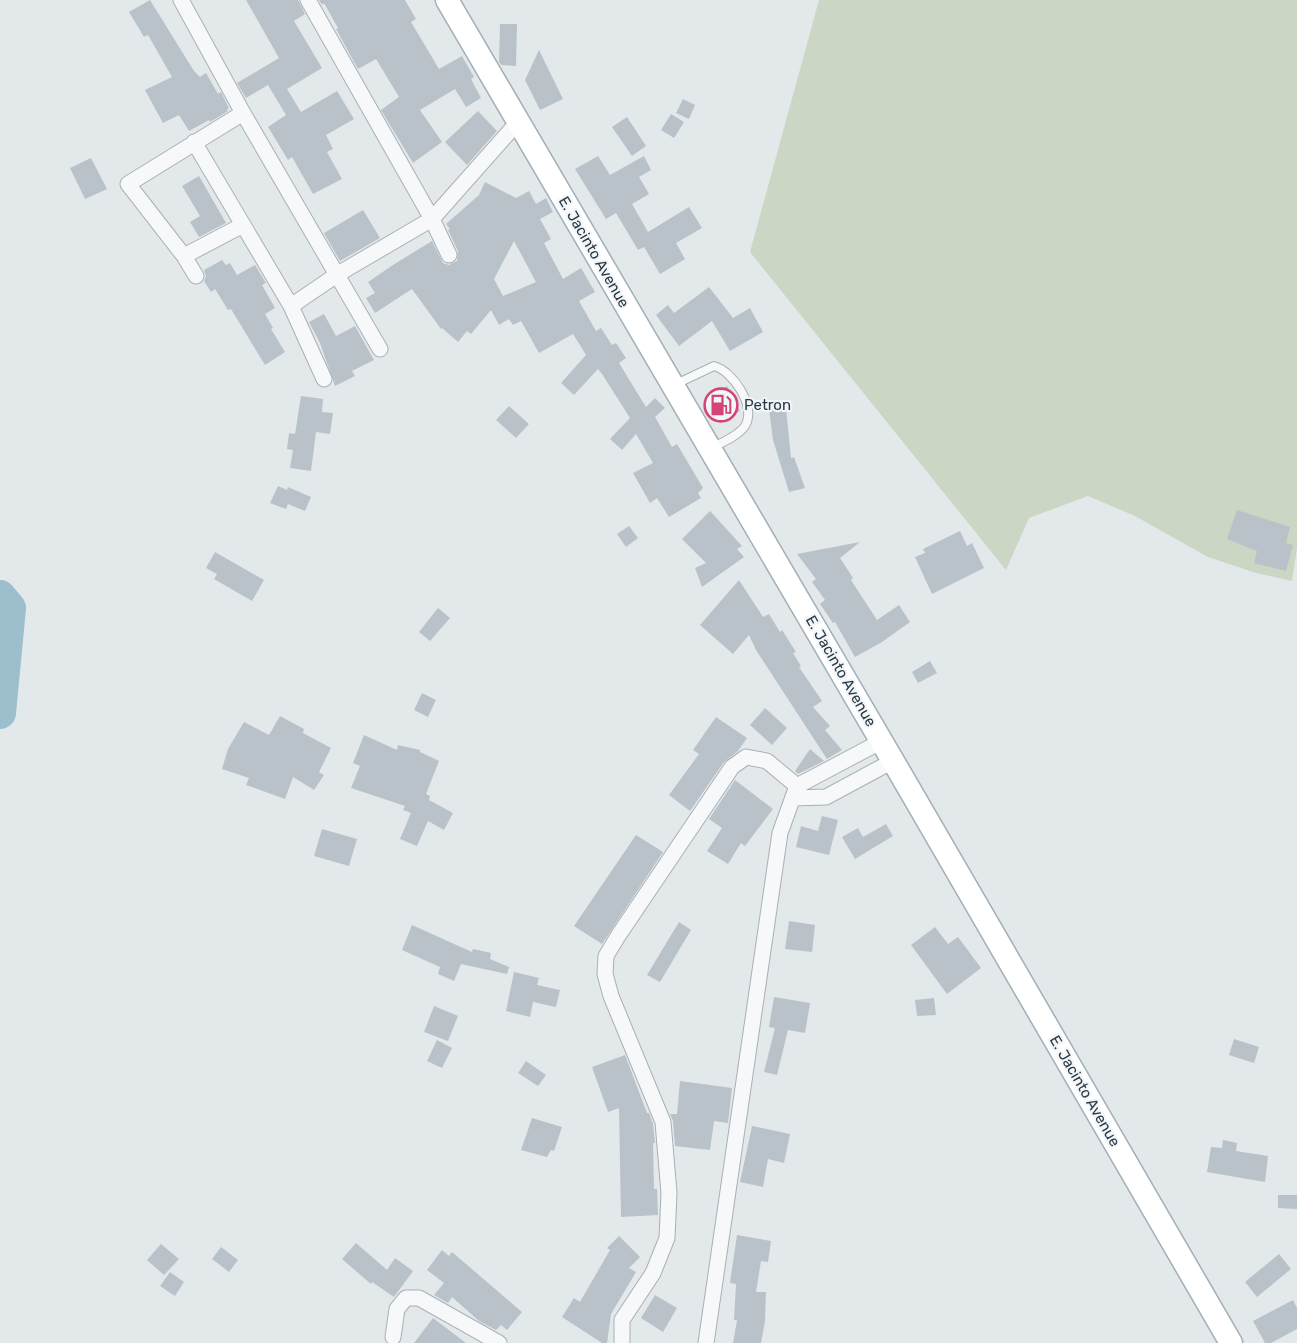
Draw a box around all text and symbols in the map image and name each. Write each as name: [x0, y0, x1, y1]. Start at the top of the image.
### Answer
street label: E. Jacinto Avenue: [555, 193, 633, 311]
fuel station icon: Petron: [703, 387, 739, 423]
place label: Petron: [744, 396, 791, 414]
street label: E. Jacinto Avenue: [802, 612, 880, 730]
street label: E. Jacinto Avenue: [1046, 1032, 1124, 1150]

